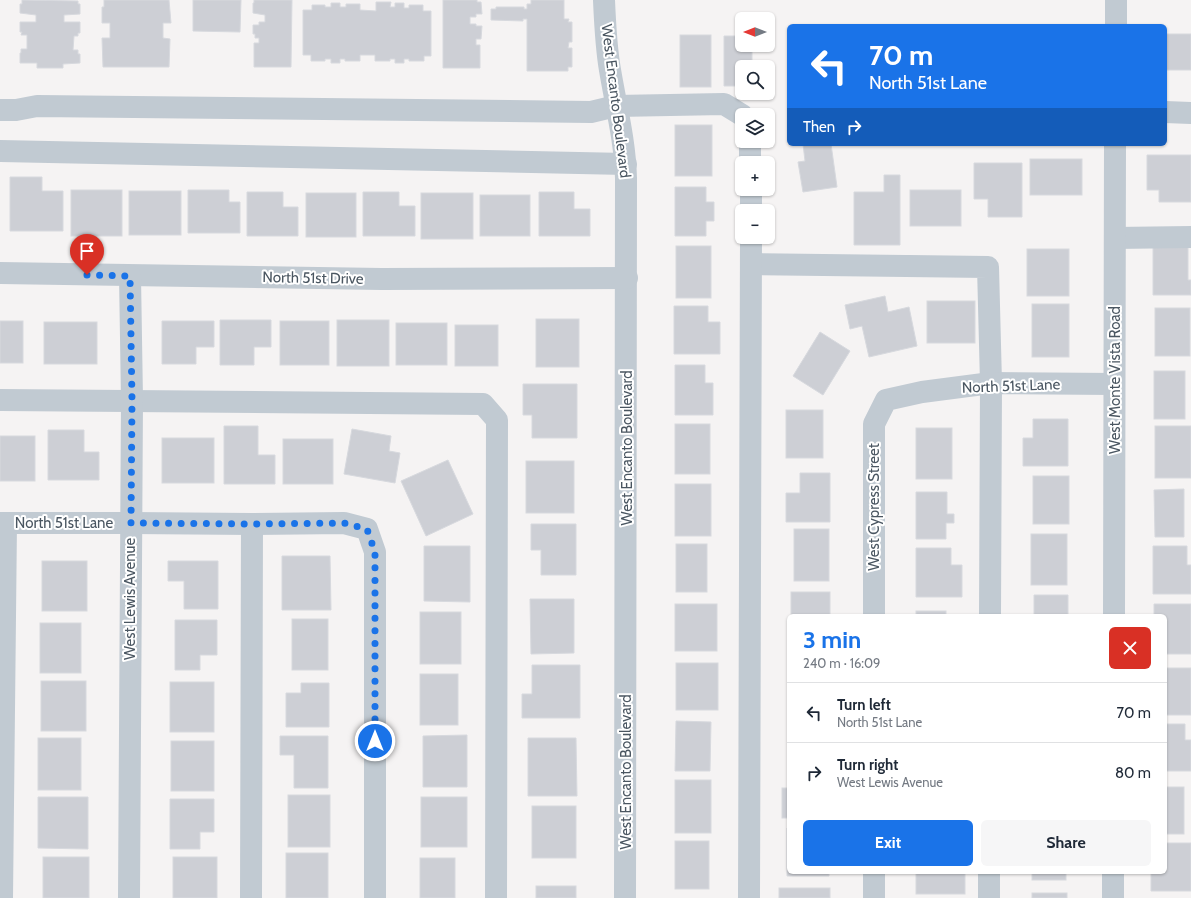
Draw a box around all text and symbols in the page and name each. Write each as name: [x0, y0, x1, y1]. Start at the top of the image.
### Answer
north arrow: [735, 12, 775, 52]
map controls: [735, 12, 775, 244]
street label: West Encanto Boulevard: [598, 23, 634, 179]
text: 70 m: [869, 38, 933, 72]
icon: left: [803, 40, 855, 92]
button: search: [735, 60, 775, 100]
text: North 51st Lane: [869, 72, 987, 94]
button: layers: [735, 108, 775, 148]
icon: right: [843, 116, 865, 138]
text: Then: [803, 118, 835, 136]
button: +: [735, 156, 775, 196]
button: −: [735, 204, 775, 244]
pin: [70, 234, 104, 275]
icon: arrive: [76, 240, 98, 262]
street label: North 51st Drive: [262, 268, 364, 288]
street label: West Monte Vista Road: [1106, 306, 1124, 454]
street label: West Encanto Boulevard: [618, 371, 636, 525]
street label: North 51st Lane: [962, 375, 1061, 397]
street label: West Cypress Street: [865, 443, 883, 571]
street label: North 51st Lane: [15, 514, 113, 532]
street label: West Lewis Avenue: [121, 538, 139, 660]
text: 3 min: [803, 625, 861, 654]
button: close: [1109, 627, 1151, 669]
text: 240 m · 16:09: [803, 655, 880, 671]
street label: West Encanto Boulevard: [617, 695, 635, 849]
text: Turn left: [837, 696, 891, 714]
icon: left: [803, 702, 825, 724]
text: 70 m: [1117, 704, 1151, 722]
text: North 51st Lane: [837, 714, 922, 730]
position arrow: [354, 720, 396, 762]
text: Turn right: [837, 756, 898, 774]
icon: right: [803, 762, 825, 784]
text: 80 m: [1115, 764, 1151, 782]
text: West Lewis Avenue: [837, 774, 943, 790]
button: Exit: [803, 820, 973, 866]
button: Share: [981, 820, 1151, 866]

